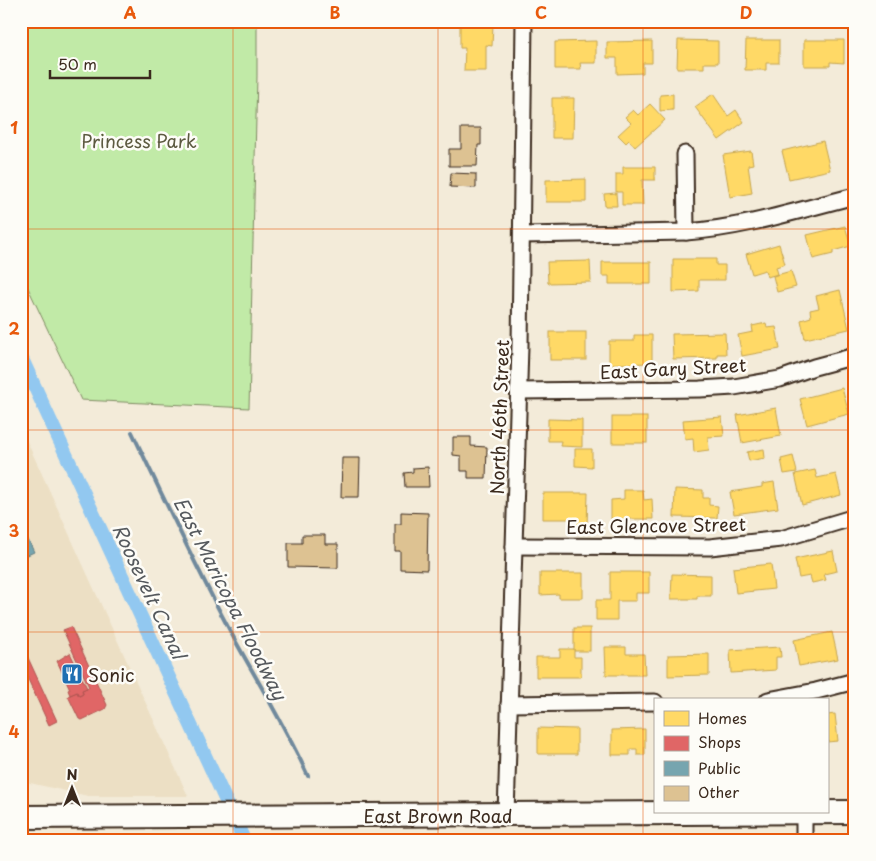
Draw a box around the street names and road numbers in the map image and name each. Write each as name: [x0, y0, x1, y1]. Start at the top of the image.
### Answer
street label: North 46th Street: [483, 339, 515, 495]
street label: East Gary Street: [599, 351, 747, 385]
street label: East Glencove Street: [566, 510, 746, 540]
street label: East Brown Road: [364, 802, 512, 829]

